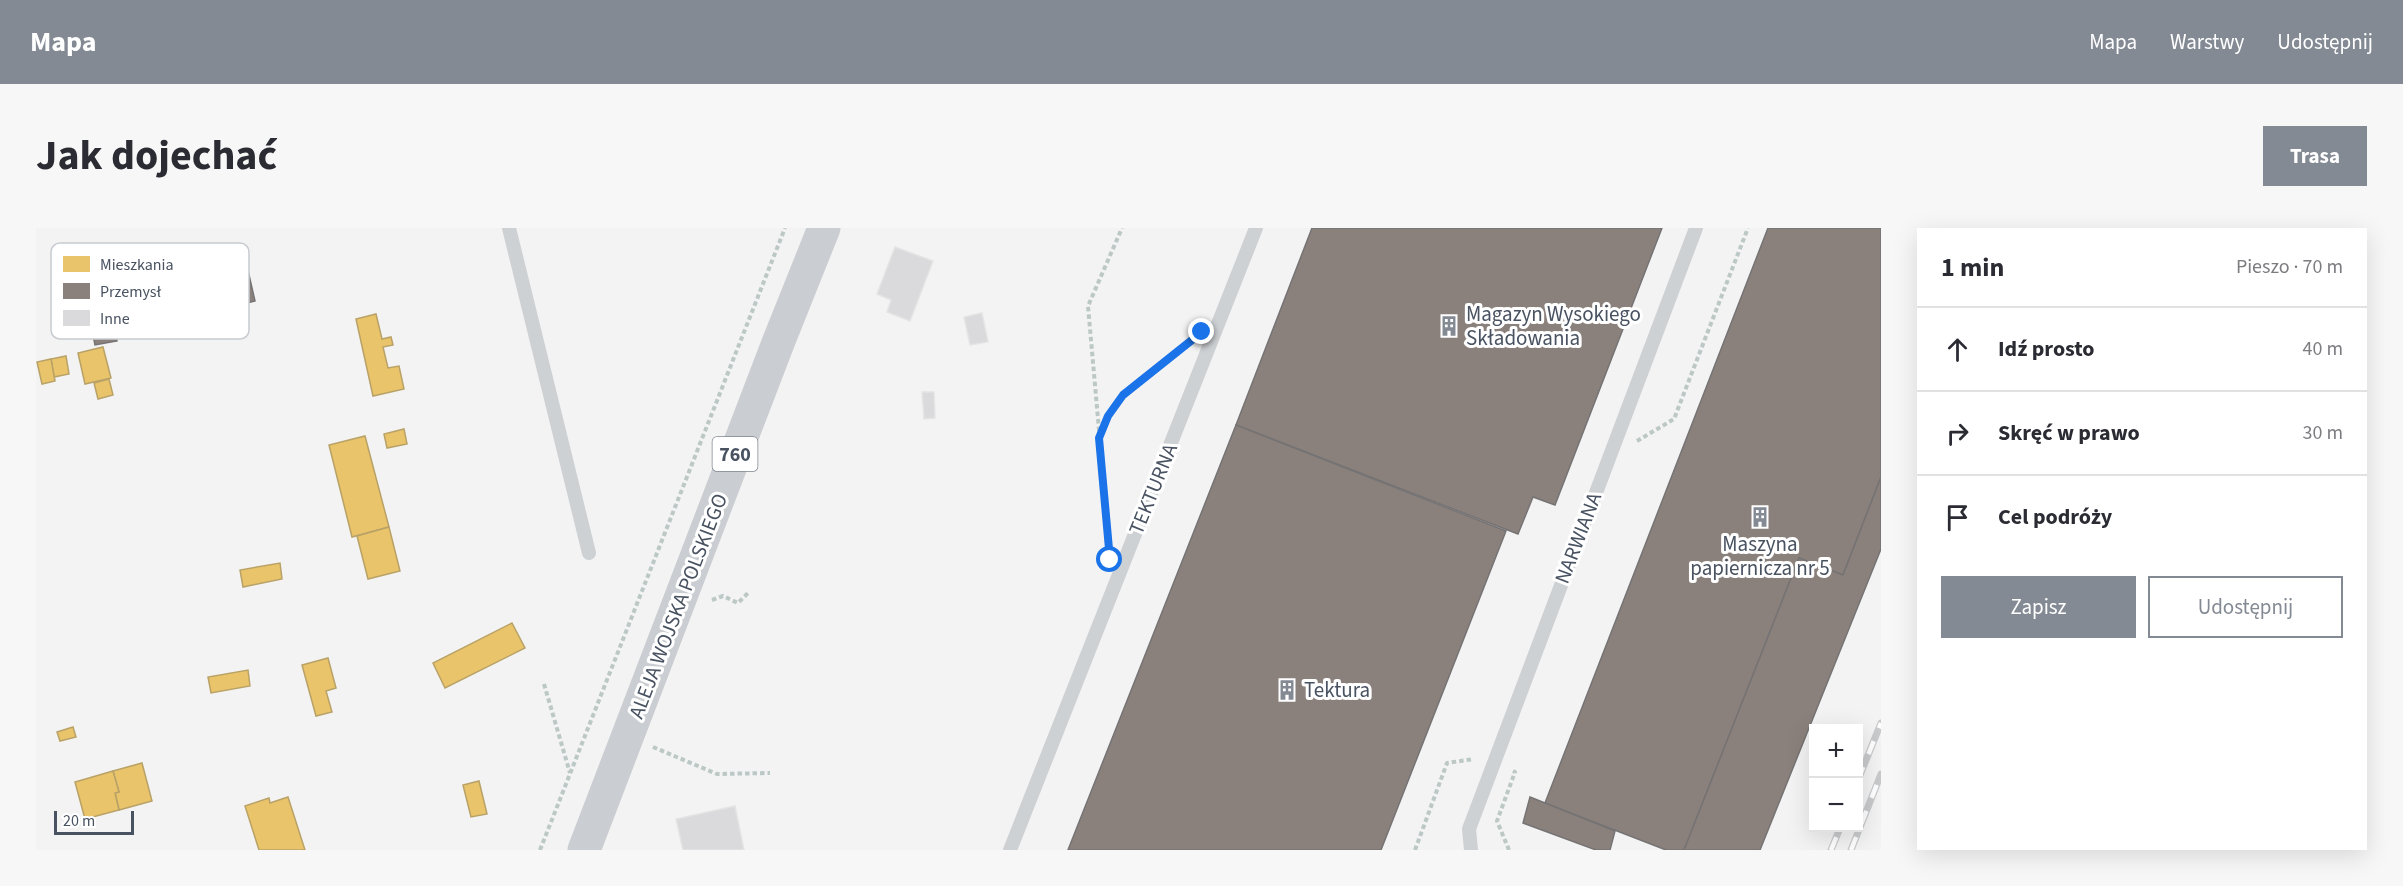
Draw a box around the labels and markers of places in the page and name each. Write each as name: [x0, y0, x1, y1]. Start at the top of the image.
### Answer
place label: Magazyn Wysokiego Składowania: [1466, 299, 1641, 353]
building icon: Magazyn Wysokiego Składowania: [1437, 314, 1461, 338]
building icon: Maszyna papiernicza nr 5: [1748, 505, 1772, 529]
place label: Maszyna papiernicza nr 5: [1690, 529, 1830, 583]
place label: Tektura: [1304, 675, 1370, 705]
building icon: Tektura: [1275, 678, 1299, 702]

